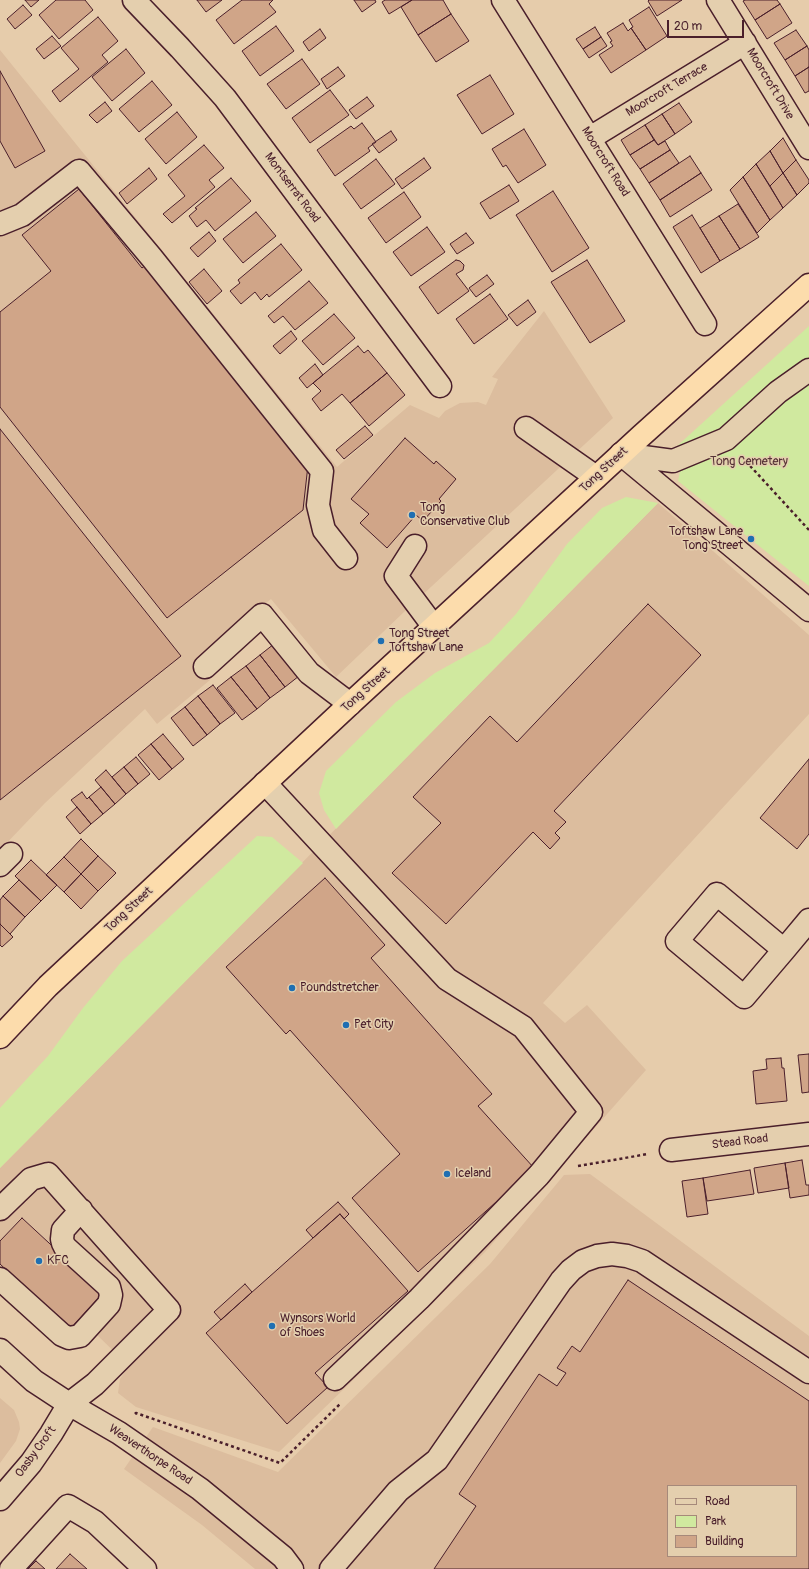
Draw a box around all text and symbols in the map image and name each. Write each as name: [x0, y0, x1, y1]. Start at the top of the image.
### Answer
scale bar: [669, 12, 746, 38]
text: 20 m: [674, 19, 702, 34]
street label: Moorcroft Drive: [743, 46, 797, 122]
street label: Moorcroft Terrace: [624, 60, 710, 120]
street label: Moorcroft Road: [578, 124, 632, 200]
street label: Montserrat Road: [261, 150, 323, 226]
street label: Tong Street: [577, 444, 631, 496]
park label: Tong Cemetery: [710, 455, 788, 469]
place label: Tong Conservative Club: [420, 501, 510, 529]
marker: Tong Conservative Club: [407, 510, 417, 520]
place label: Toftshaw Lane Tong Street: [669, 525, 743, 553]
marker: Toftshaw Lane Tong Street: [746, 534, 756, 544]
place label: Tong Street Toftshaw Lane: [389, 627, 463, 655]
marker: Tong Street Toftshaw Lane: [376, 636, 386, 646]
street label: Tong Street: [339, 664, 393, 716]
street label: Tong Street: [102, 884, 156, 936]
place label: Poundstretcher: [300, 981, 379, 995]
marker: Poundstretcher: [287, 983, 297, 993]
place label: Pet City: [354, 1018, 393, 1032]
marker: Pet City: [341, 1020, 351, 1030]
street label: Stead Road: [711, 1131, 769, 1153]
place label: Iceland: [455, 1167, 491, 1181]
marker: Iceland: [442, 1169, 452, 1179]
place label: KFC: [47, 1254, 69, 1268]
marker: KFC: [34, 1256, 44, 1266]
place label: Wynsors World of Shoes: [280, 1312, 356, 1340]
marker: Wynsors World of Shoes: [267, 1321, 277, 1331]
street label: Weaverthorpe Road: [106, 1422, 194, 1488]
street label: Oasby Croft: [13, 1424, 59, 1480]
legend: [667, 1485, 797, 1557]
text: Road: [705, 1494, 730, 1509]
text: Park: [705, 1514, 726, 1529]
text: Building: [705, 1534, 744, 1549]

